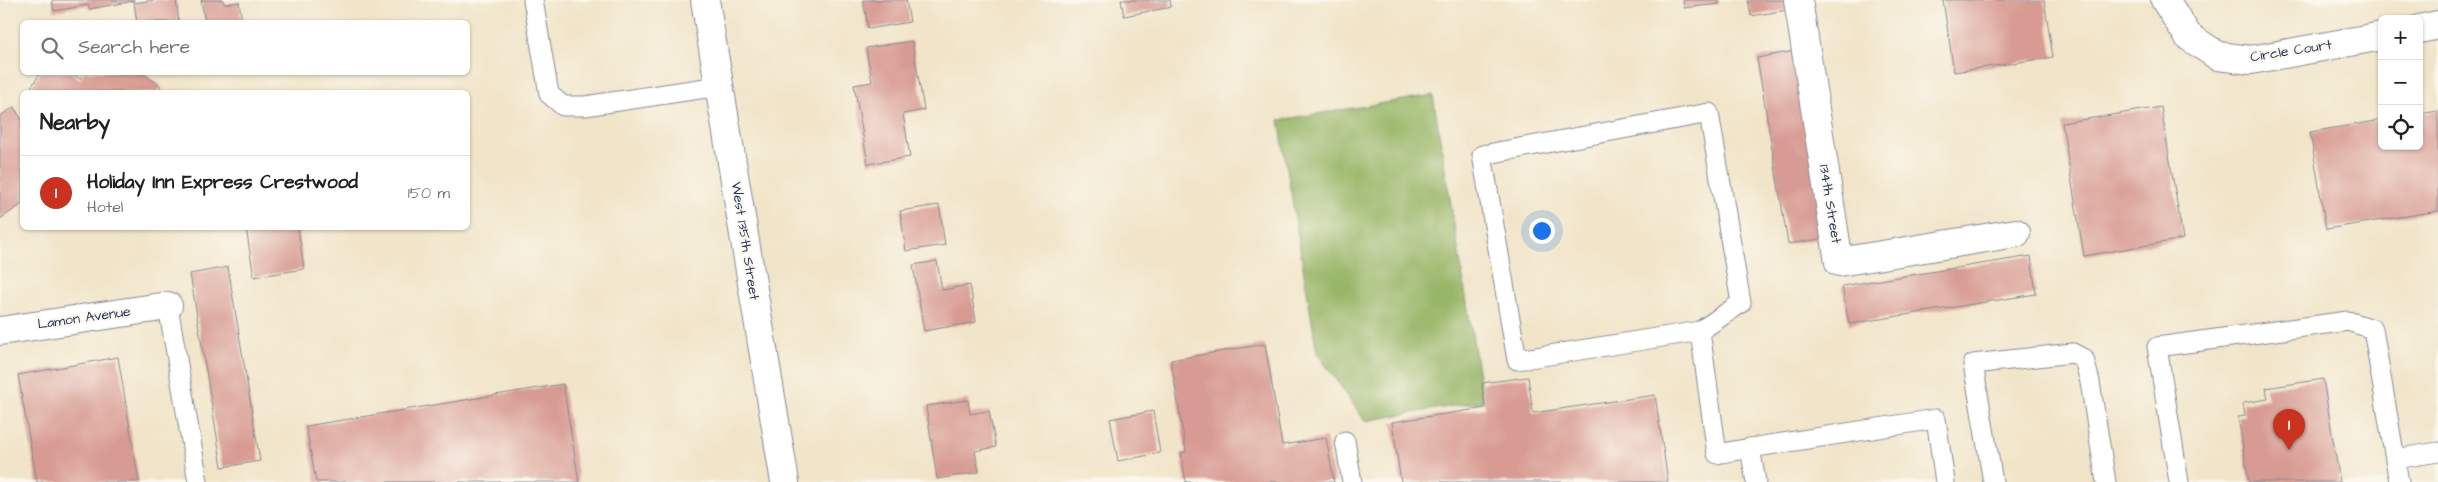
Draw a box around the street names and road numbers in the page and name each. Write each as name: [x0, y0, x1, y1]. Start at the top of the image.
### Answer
street label: Circle Court: [2249, 35, 2334, 67]
street label: 134th Street: [1814, 163, 1846, 245]
street label: West 135th Street: [726, 181, 764, 302]
street label: Lamon Avenue: [36, 302, 132, 334]

